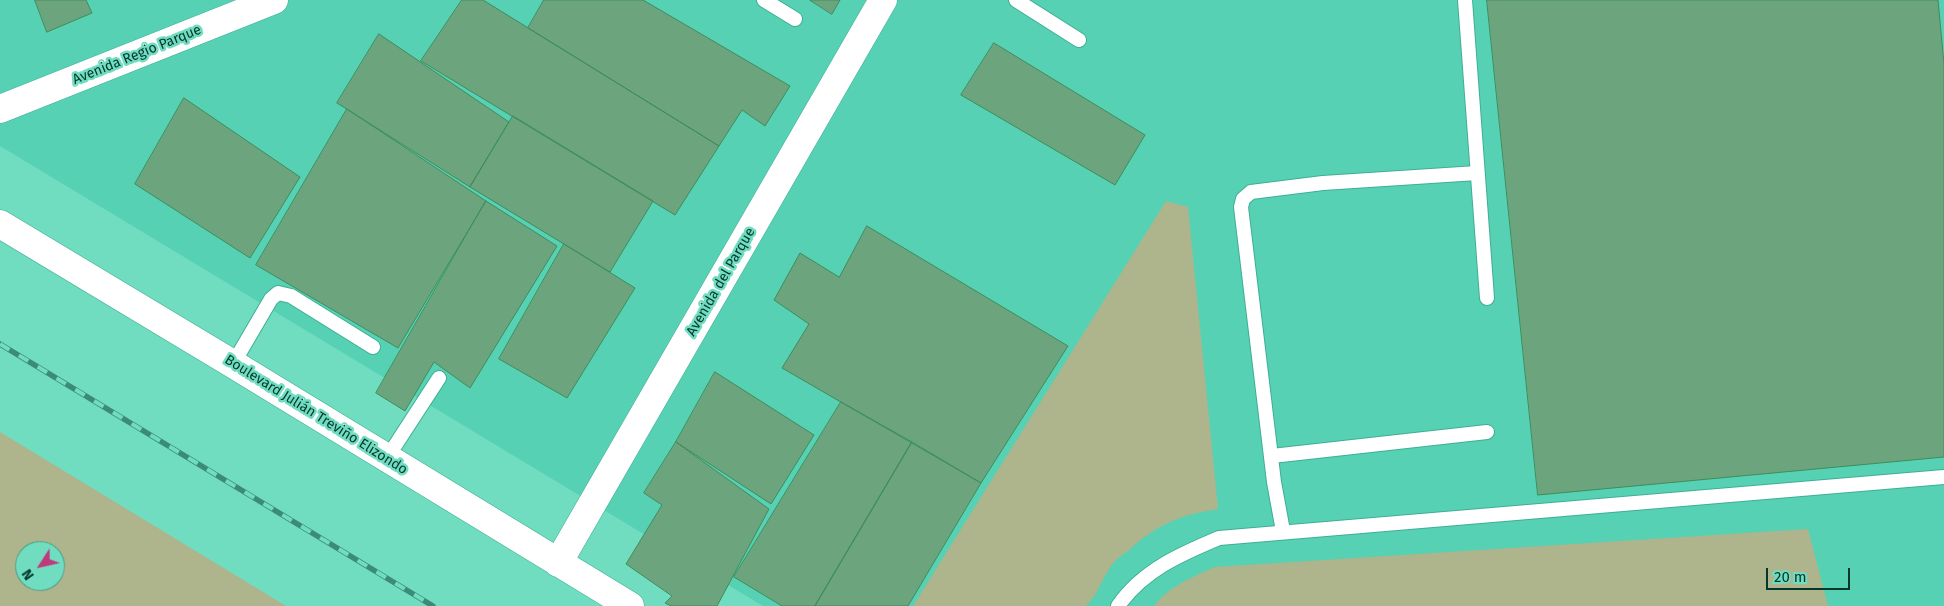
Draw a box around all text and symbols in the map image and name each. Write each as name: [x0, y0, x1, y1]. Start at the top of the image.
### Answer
street label: Avenida Regio Parque: [70, 21, 204, 89]
street label: Avenida del Parque: [683, 225, 759, 339]
street label: Boulevard Julián Treviño Elizondo: [221, 352, 411, 478]
north arrow: [15, 541, 65, 591]
scale bar: [1769, 558, 1853, 590]
text: N: [18, 566, 38, 583]
text: 20 m: [1774, 568, 1807, 586]

